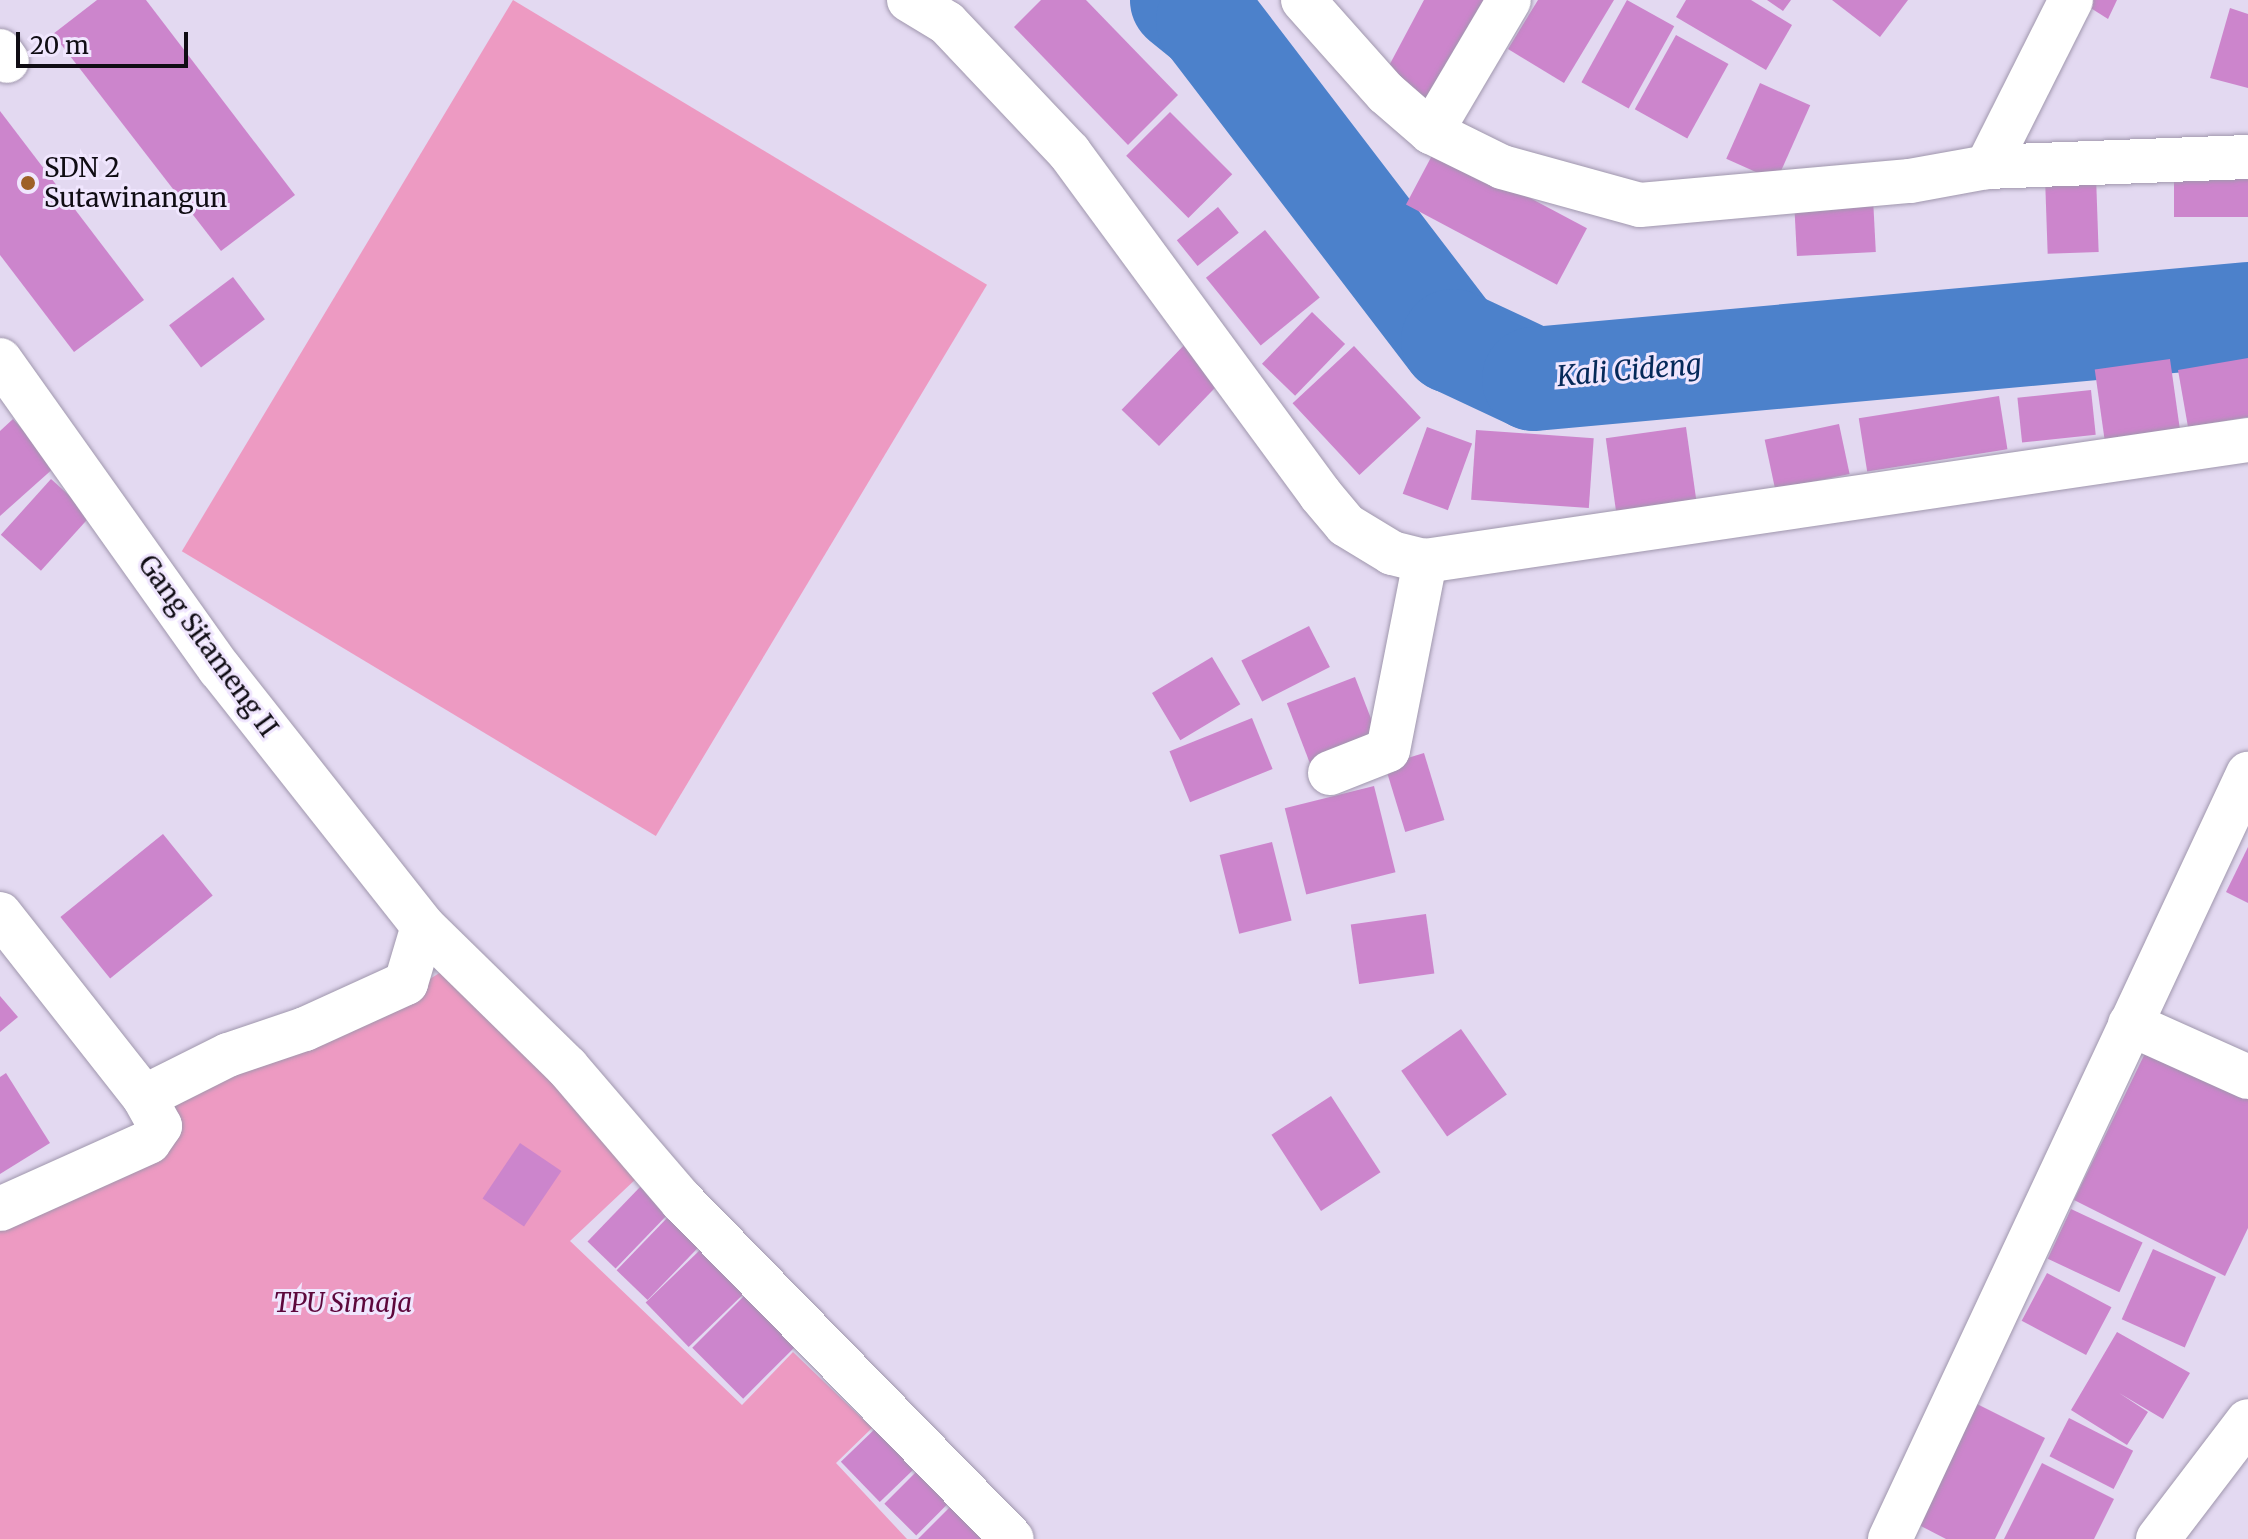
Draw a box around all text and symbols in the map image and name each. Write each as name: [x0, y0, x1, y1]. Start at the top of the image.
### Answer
scale bar: [20, 16, 192, 66]
text: 20 m: [30, 30, 89, 61]
place label: SDN 2 Sutawinangun: [44, 152, 227, 214]
marker: SDN 2 Sutawinangun: [19, 174, 37, 192]
water label: Kali Cideng: [1555, 347, 1703, 393]
street label: Gang Sitameng II: [132, 549, 284, 743]
park label: TPU Simaja: [274, 1287, 412, 1319]

